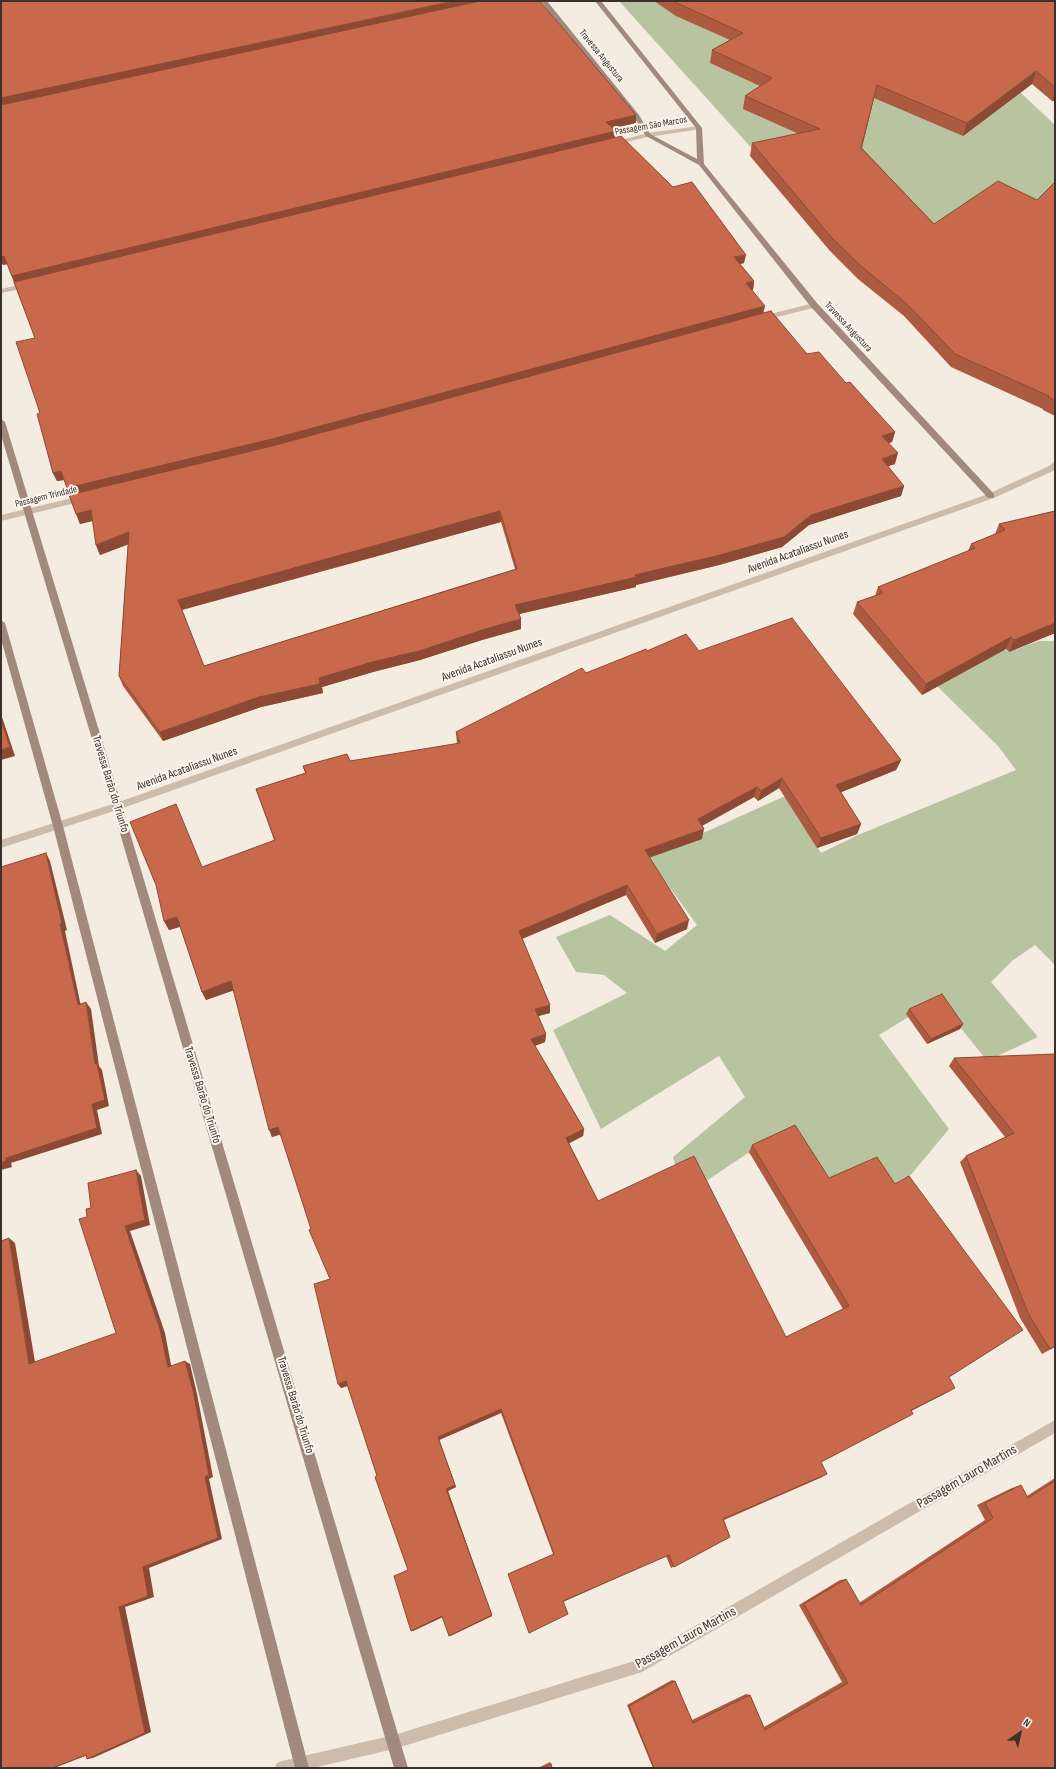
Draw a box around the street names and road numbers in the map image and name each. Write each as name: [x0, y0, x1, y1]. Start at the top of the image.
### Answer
street label: Travessa Angustura: [576, 27, 626, 85]
street label: Passagem São Marcos: [614, 114, 688, 138]
street label: Travessa Angustura: [822, 299, 874, 355]
street label: Passagem Trindade: [14, 484, 78, 510]
street label: Avenida Acataliassu Nunes: [746, 527, 850, 577]
street label: Avenida Acataliassu Nunes: [440, 635, 544, 685]
street label: Travessa Barão do Triunfo: [88, 734, 132, 834]
street label: Avenida Acataliassu Nunes: [135, 744, 239, 794]
street label: Travessa Barão do Triunfo: [180, 1045, 224, 1145]
street label: Travessa Barão do Triunfo: [273, 1355, 317, 1455]
street label: Passagem Lauro Martins: [914, 1442, 1020, 1512]
street label: Passagem Lauro Martins: [633, 1603, 739, 1673]

